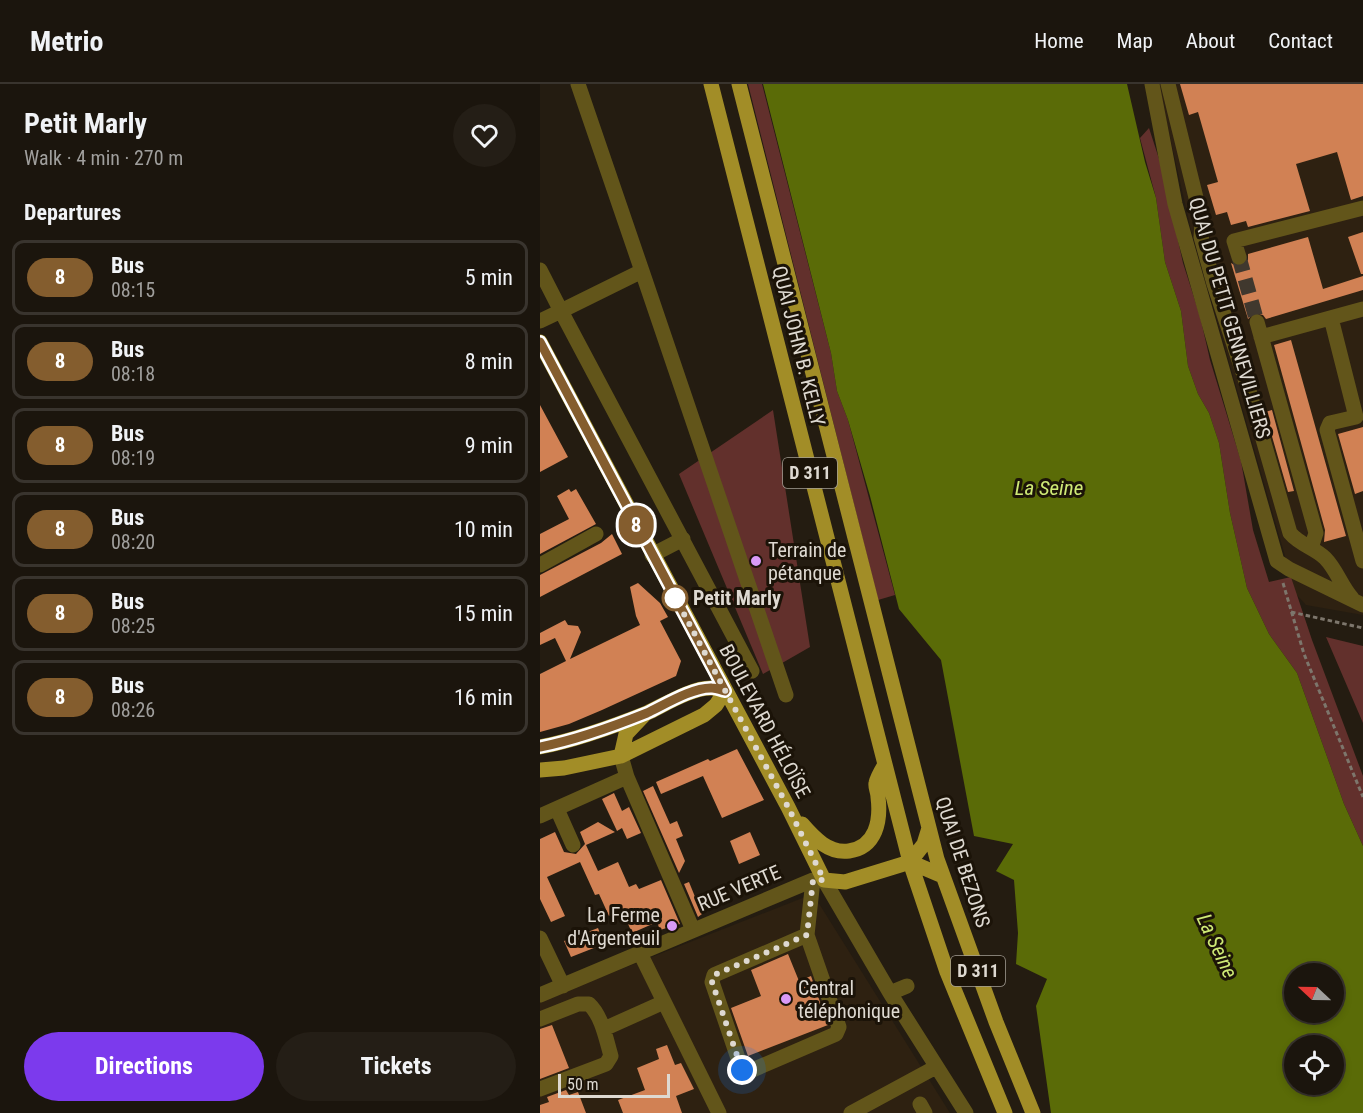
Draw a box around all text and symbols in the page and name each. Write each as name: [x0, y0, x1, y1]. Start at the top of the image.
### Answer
text: Metrio: [30, 25, 103, 58]
text: Home: [1034, 29, 1084, 53]
text: Map: [1117, 29, 1153, 53]
text: About: [1186, 29, 1235, 53]
text: Contact: [1268, 29, 1333, 53]
button: heart: [453, 104, 516, 167]
text: Petit Marly: [24, 107, 147, 140]
text: Walk · 4 min · 270 m: [24, 146, 183, 170]
street label: QUAI DU PETIT GENNEVILLIERS: [1184, 195, 1276, 441]
text: Departures: [24, 200, 121, 225]
text: Bus: [111, 253, 144, 278]
street label: QUAI JOHN B. KELLY: [768, 264, 831, 429]
text: 8: [55, 265, 65, 289]
text: 5 min: [465, 265, 513, 290]
text: 08:15: [111, 278, 155, 302]
text: Bus: [111, 337, 144, 362]
text: 8: [55, 349, 65, 373]
text: 8 min: [465, 349, 513, 374]
text: 08:18: [111, 362, 155, 386]
text: Bus: [111, 421, 144, 446]
text: 8: [55, 433, 65, 457]
text: 9 min: [465, 433, 513, 458]
text: 08:19: [111, 446, 155, 470]
road number: D 311: [783, 458, 837, 488]
water label: La Seine: [1015, 476, 1083, 500]
text: Bus: [111, 505, 144, 530]
line badge: 8: [616, 506, 656, 544]
text: 8: [631, 513, 641, 537]
text: 8: [55, 517, 65, 541]
text: 10 min: [454, 517, 513, 542]
text: 08:20: [111, 530, 155, 554]
place label: Terrain de pétanque: [768, 538, 846, 585]
marker: Terrain de pétanque: [749, 554, 763, 568]
marker: Petit Marly: [662, 585, 688, 611]
place label: Petit Marly: [693, 586, 781, 610]
text: Bus: [111, 589, 144, 614]
text: 8: [55, 601, 65, 625]
text: 15 min: [454, 601, 513, 626]
text: 08:25: [111, 614, 155, 638]
street label: BOULEVARD HÉLOÏSE: [714, 640, 816, 802]
text: Bus: [111, 673, 144, 698]
text: 8: [55, 685, 65, 709]
text: 16 min: [454, 685, 513, 710]
text: 08:26: [111, 698, 155, 722]
street label: QUAI DE BEZONS: [931, 794, 995, 930]
street label: RUE VERTE: [694, 860, 784, 916]
place label: La Ferme d'Argenteuil: [567, 903, 660, 950]
water label: La Seine: [1192, 910, 1242, 982]
marker: La Ferme d'Argenteuil: [665, 919, 679, 933]
road number: D 311: [951, 956, 1005, 986]
north arrow: [1284, 963, 1344, 1023]
map controls: [1284, 963, 1344, 1095]
place label: Central téléphonique: [798, 976, 900, 1023]
marker: Central téléphonique: [779, 992, 793, 1006]
button: Directions: [24, 1032, 264, 1101]
button: Tickets: [276, 1032, 516, 1101]
button: locate: [1284, 1035, 1344, 1095]
your location: [727, 1055, 757, 1085]
scale bar: [558, 1071, 670, 1098]
text: 50 m: [567, 1075, 599, 1094]

